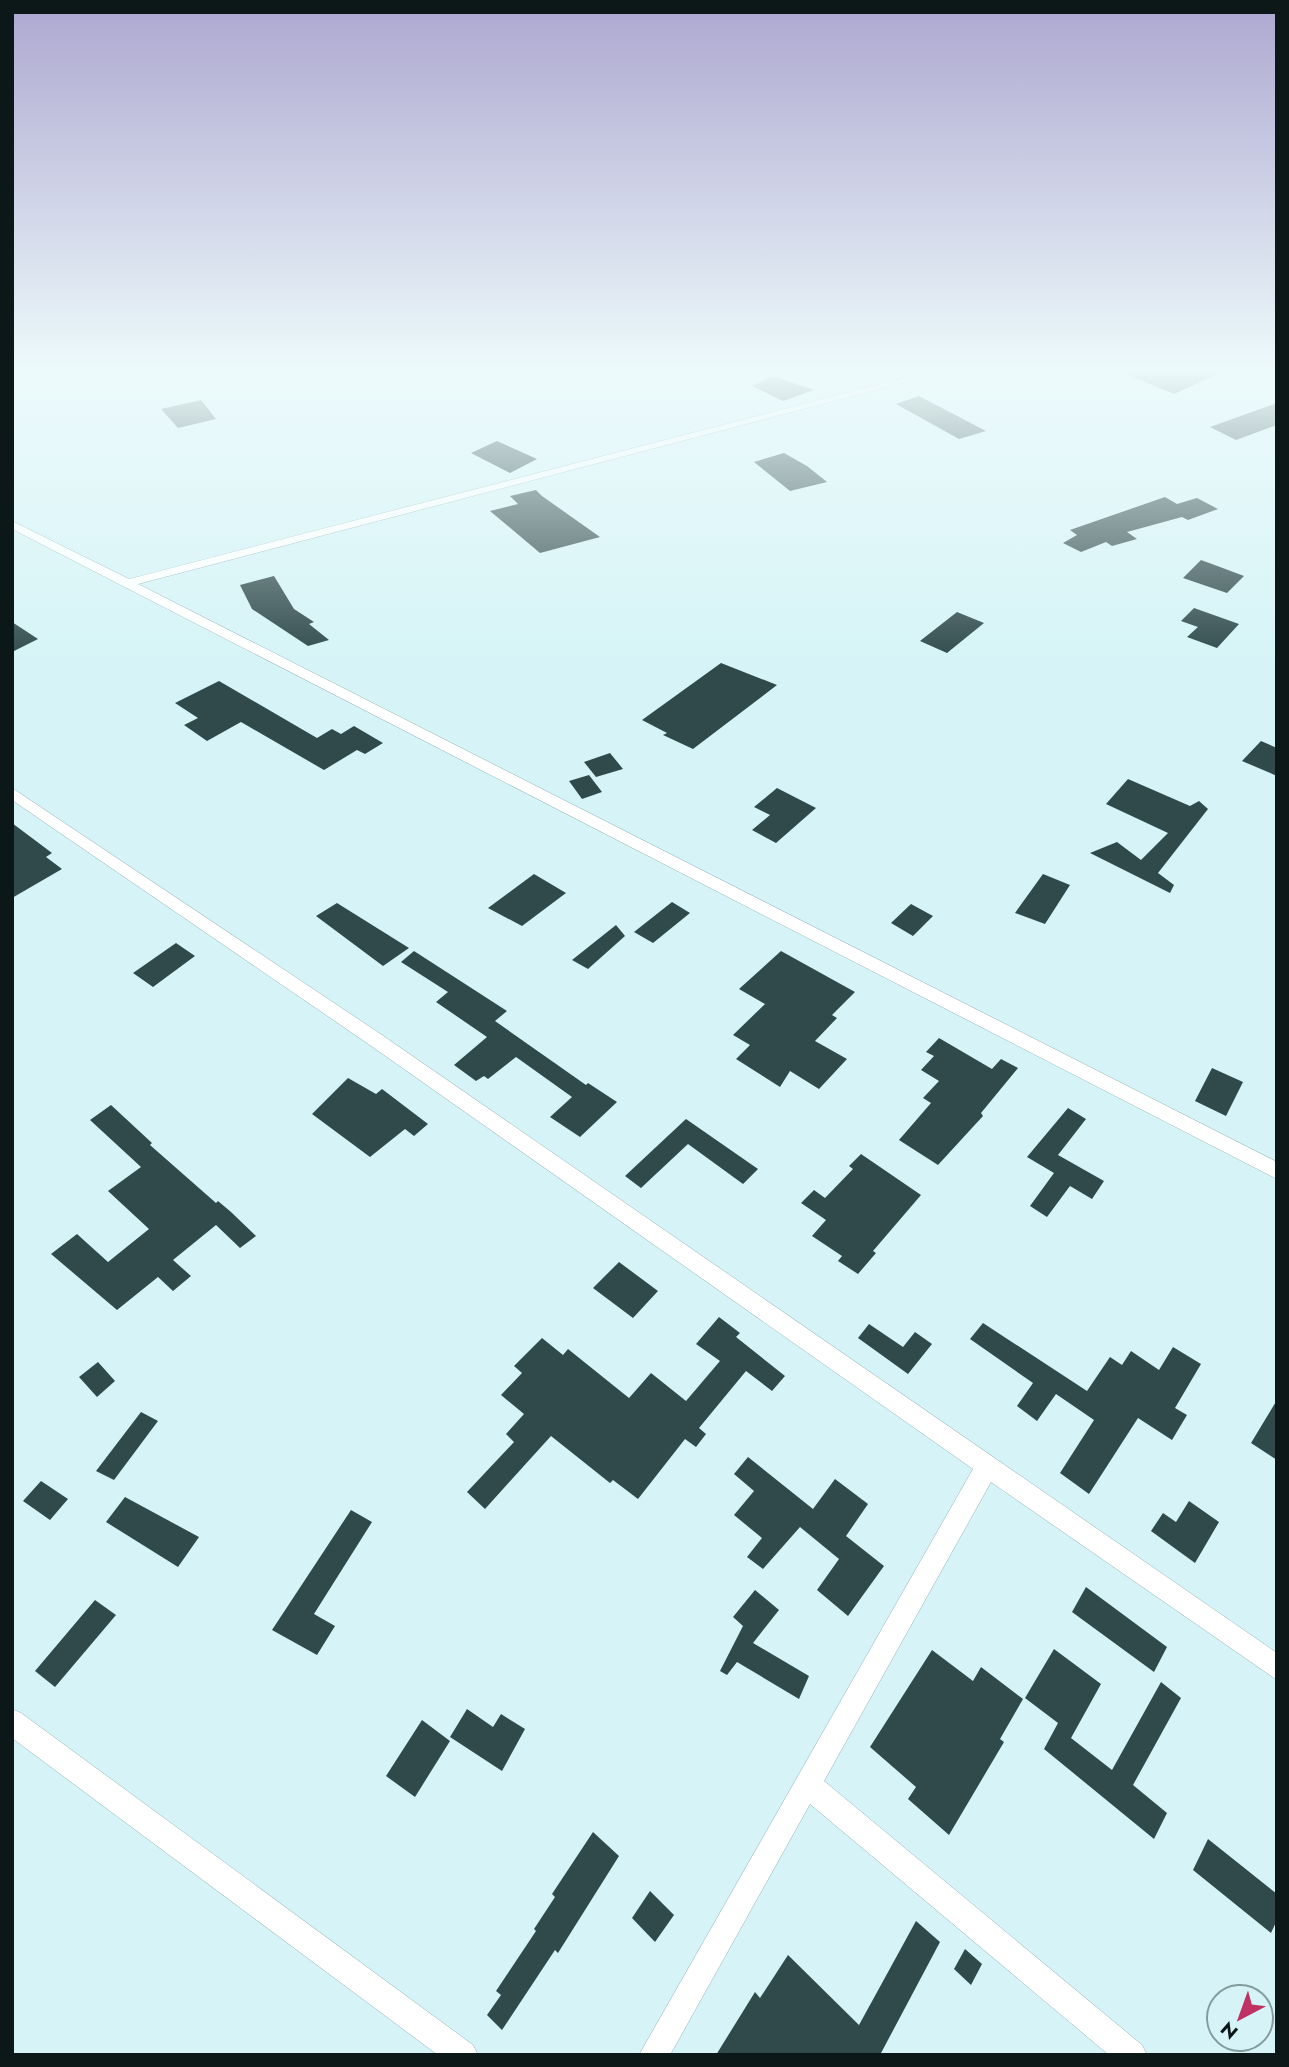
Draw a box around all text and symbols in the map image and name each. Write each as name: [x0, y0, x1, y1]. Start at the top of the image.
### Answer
north arrow: [1205, 1983, 1275, 2053]
text: N: [1215, 2015, 1244, 2046]

